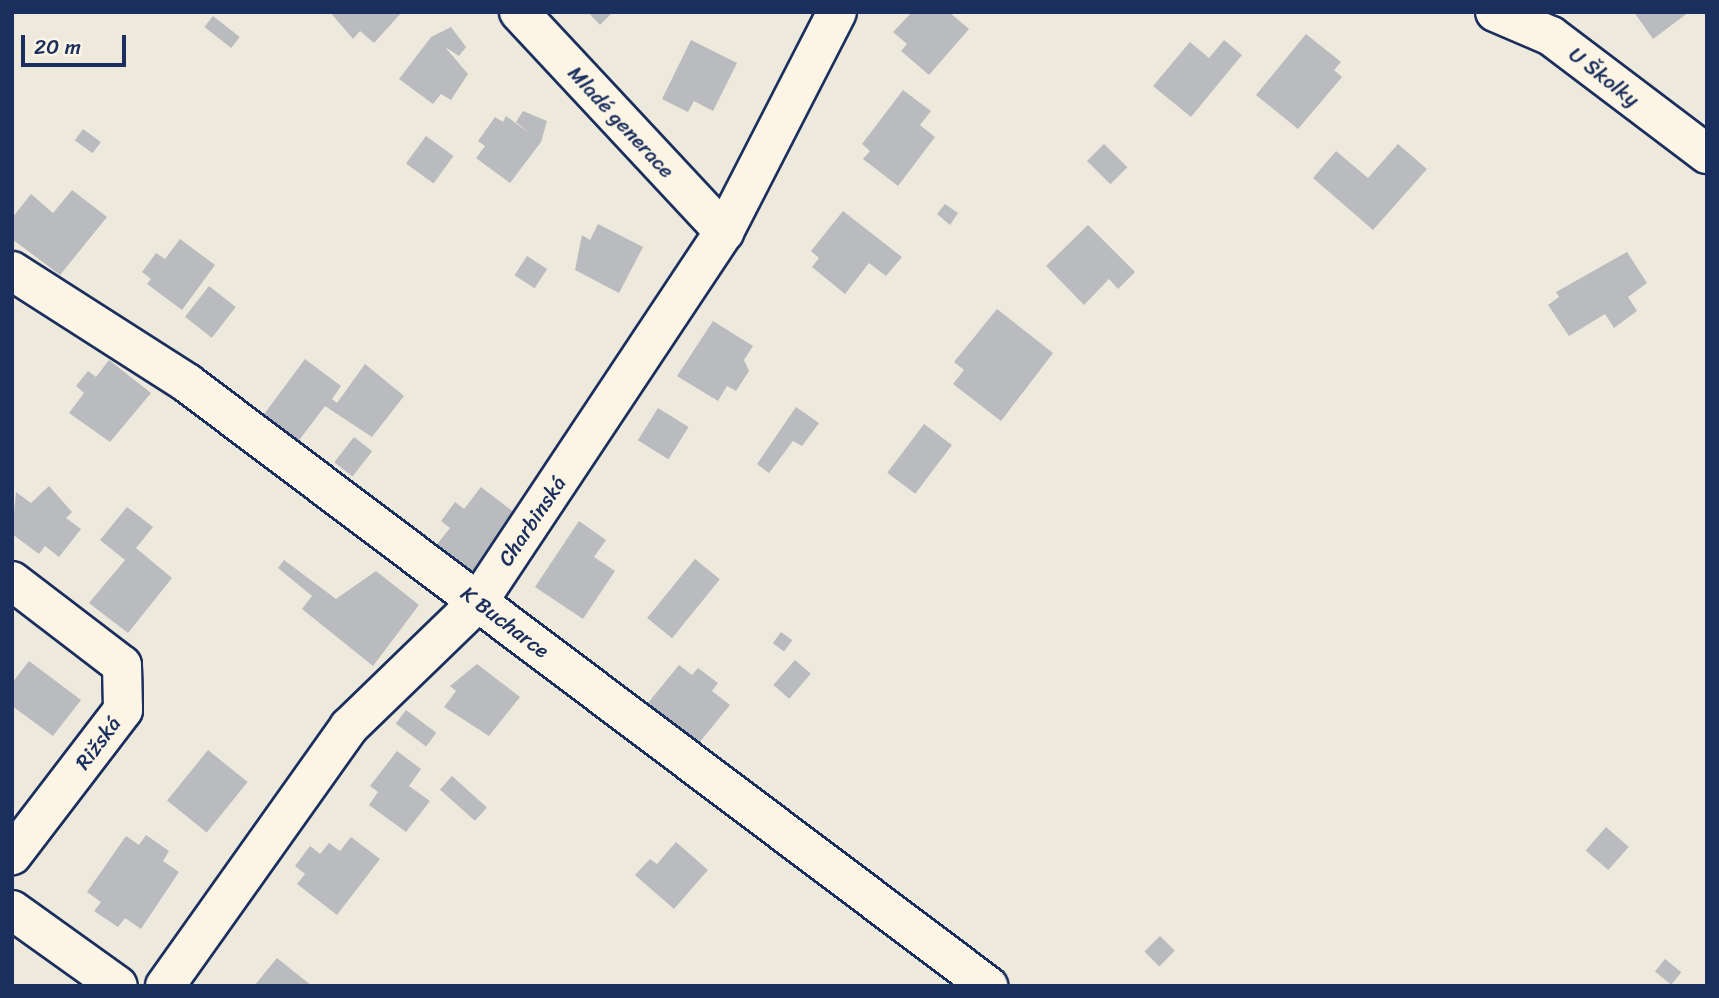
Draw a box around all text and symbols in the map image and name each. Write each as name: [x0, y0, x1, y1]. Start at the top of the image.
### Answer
scale bar: [24, 21, 130, 65]
text: 20 m: [34, 28, 81, 66]
street label: U Školky: [1564, 42, 1644, 112]
street label: Mladé generace: [562, 60, 680, 184]
street label: Charbinská: [493, 471, 571, 571]
street label: K Bucharce: [456, 581, 554, 663]
street label: Rižská: [70, 712, 126, 774]

